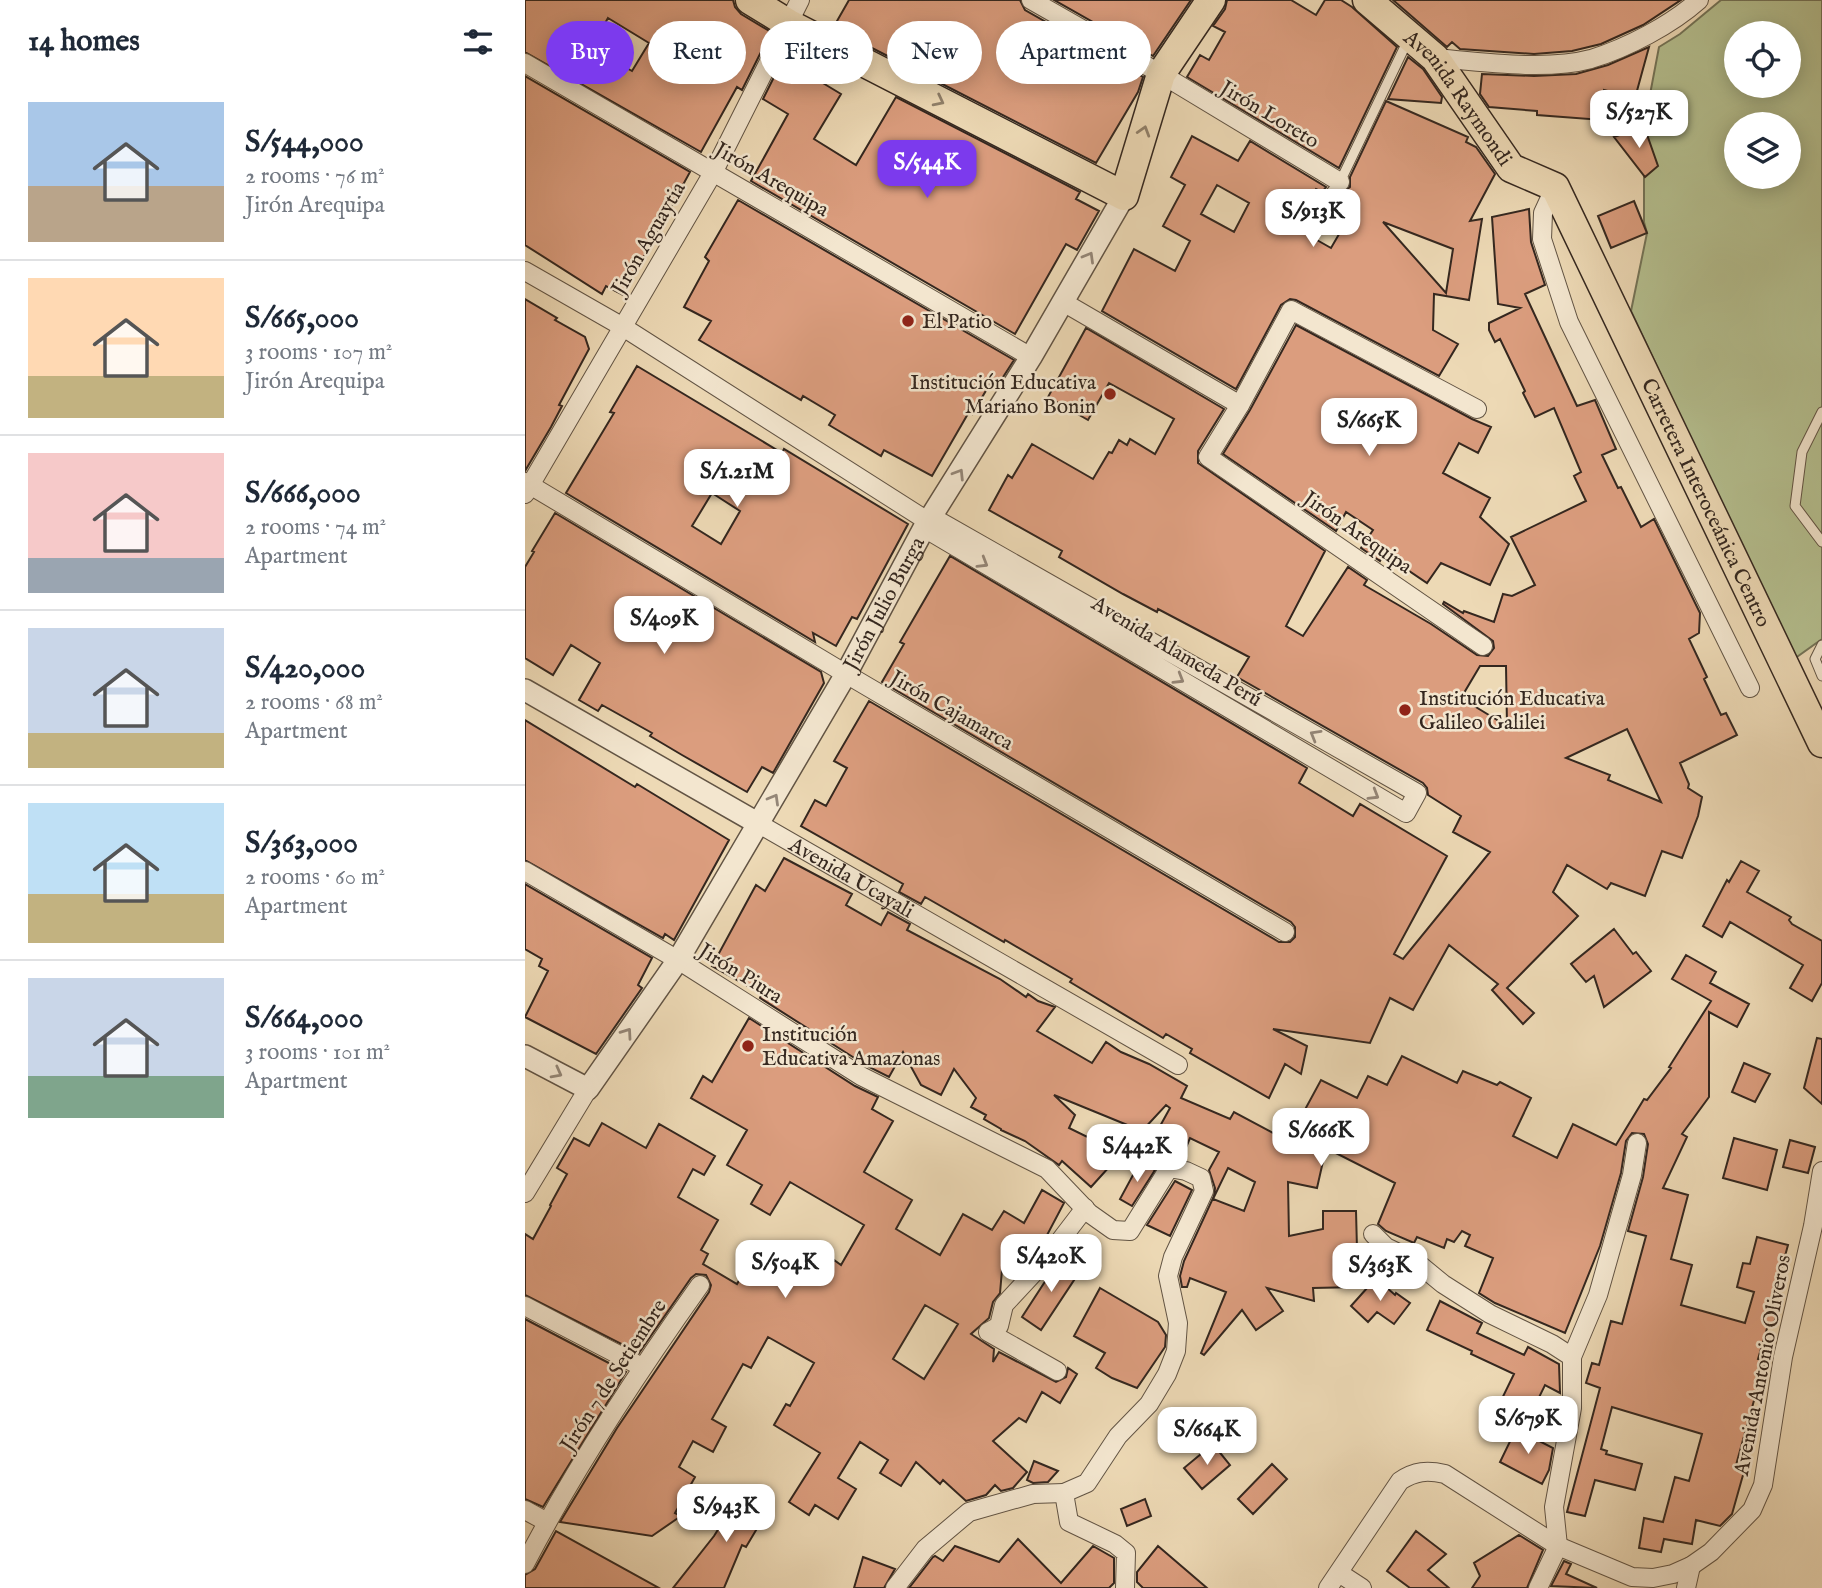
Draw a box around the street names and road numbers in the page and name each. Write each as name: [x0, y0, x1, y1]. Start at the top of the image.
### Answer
street label: Avenida Raymondi: [1397, 24, 1518, 172]
street label: Jirón Loreto: [1213, 74, 1324, 155]
street label: Jirón Arequipa: [708, 136, 834, 224]
street label: Jirón Aguaytia: [605, 176, 693, 302]
street label: Carretera Interoceánica Centro: [1634, 374, 1776, 632]
street label: Jirón Arequipa: [1295, 484, 1418, 581]
street label: Jirón Julio Burga: [837, 532, 932, 678]
street label: Avenida Alameda Perú: [1085, 590, 1266, 714]
street label: Jirón Cajamarca: [883, 664, 1019, 758]
street label: Avenida Ucayali: [783, 832, 918, 925]
street label: Jirón Piura: [691, 937, 788, 1011]
street label: Avenida Antonio Oliveros: [1729, 1253, 1798, 1479]
street label: Jirón 7 de Setiembre: [554, 1294, 674, 1459]

